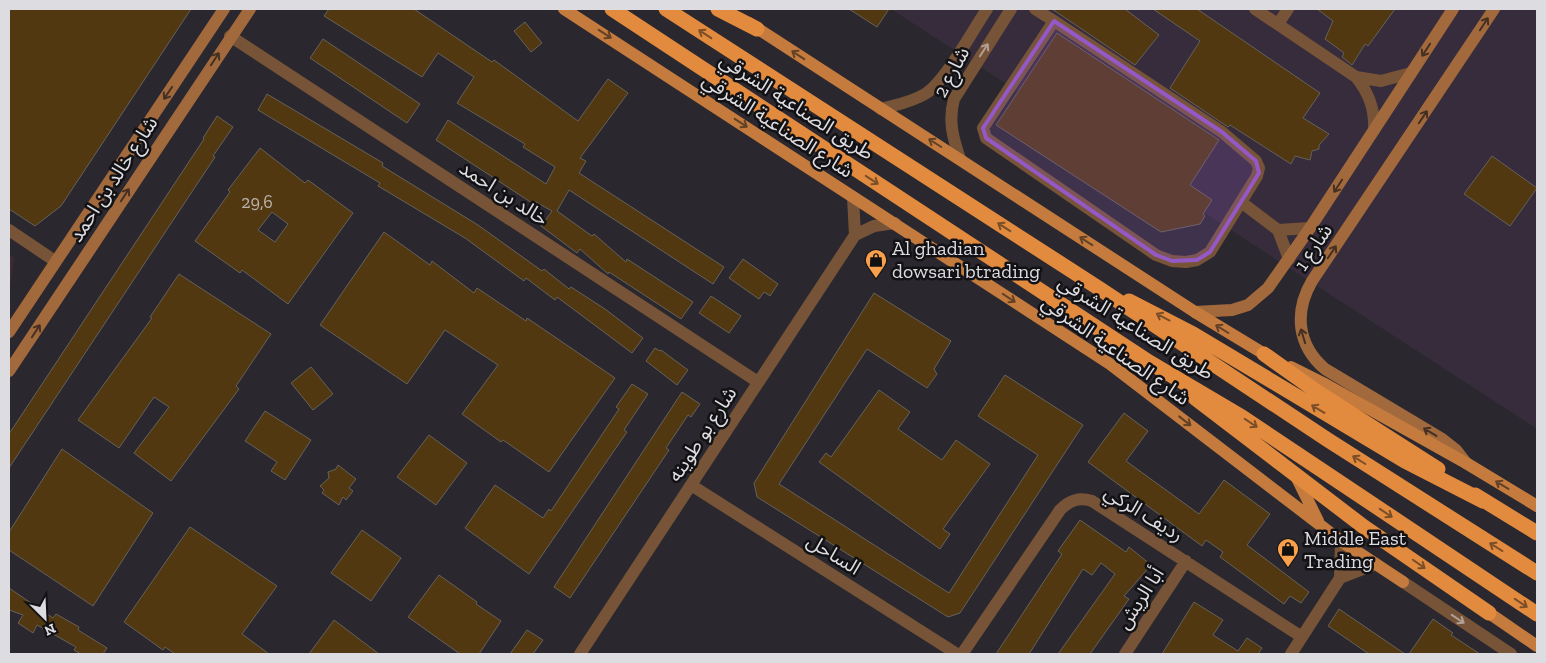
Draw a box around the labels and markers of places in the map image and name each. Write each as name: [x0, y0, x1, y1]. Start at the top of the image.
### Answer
place label: Al ghadian dowsari btrading: [892, 236, 1040, 283]
shop icon: Al ghadian dowsari btrading: [864, 248, 888, 279]
place label: Middle East Trading: [1304, 526, 1407, 573]
shop icon: Middle East Trading: [1276, 537, 1300, 568]

